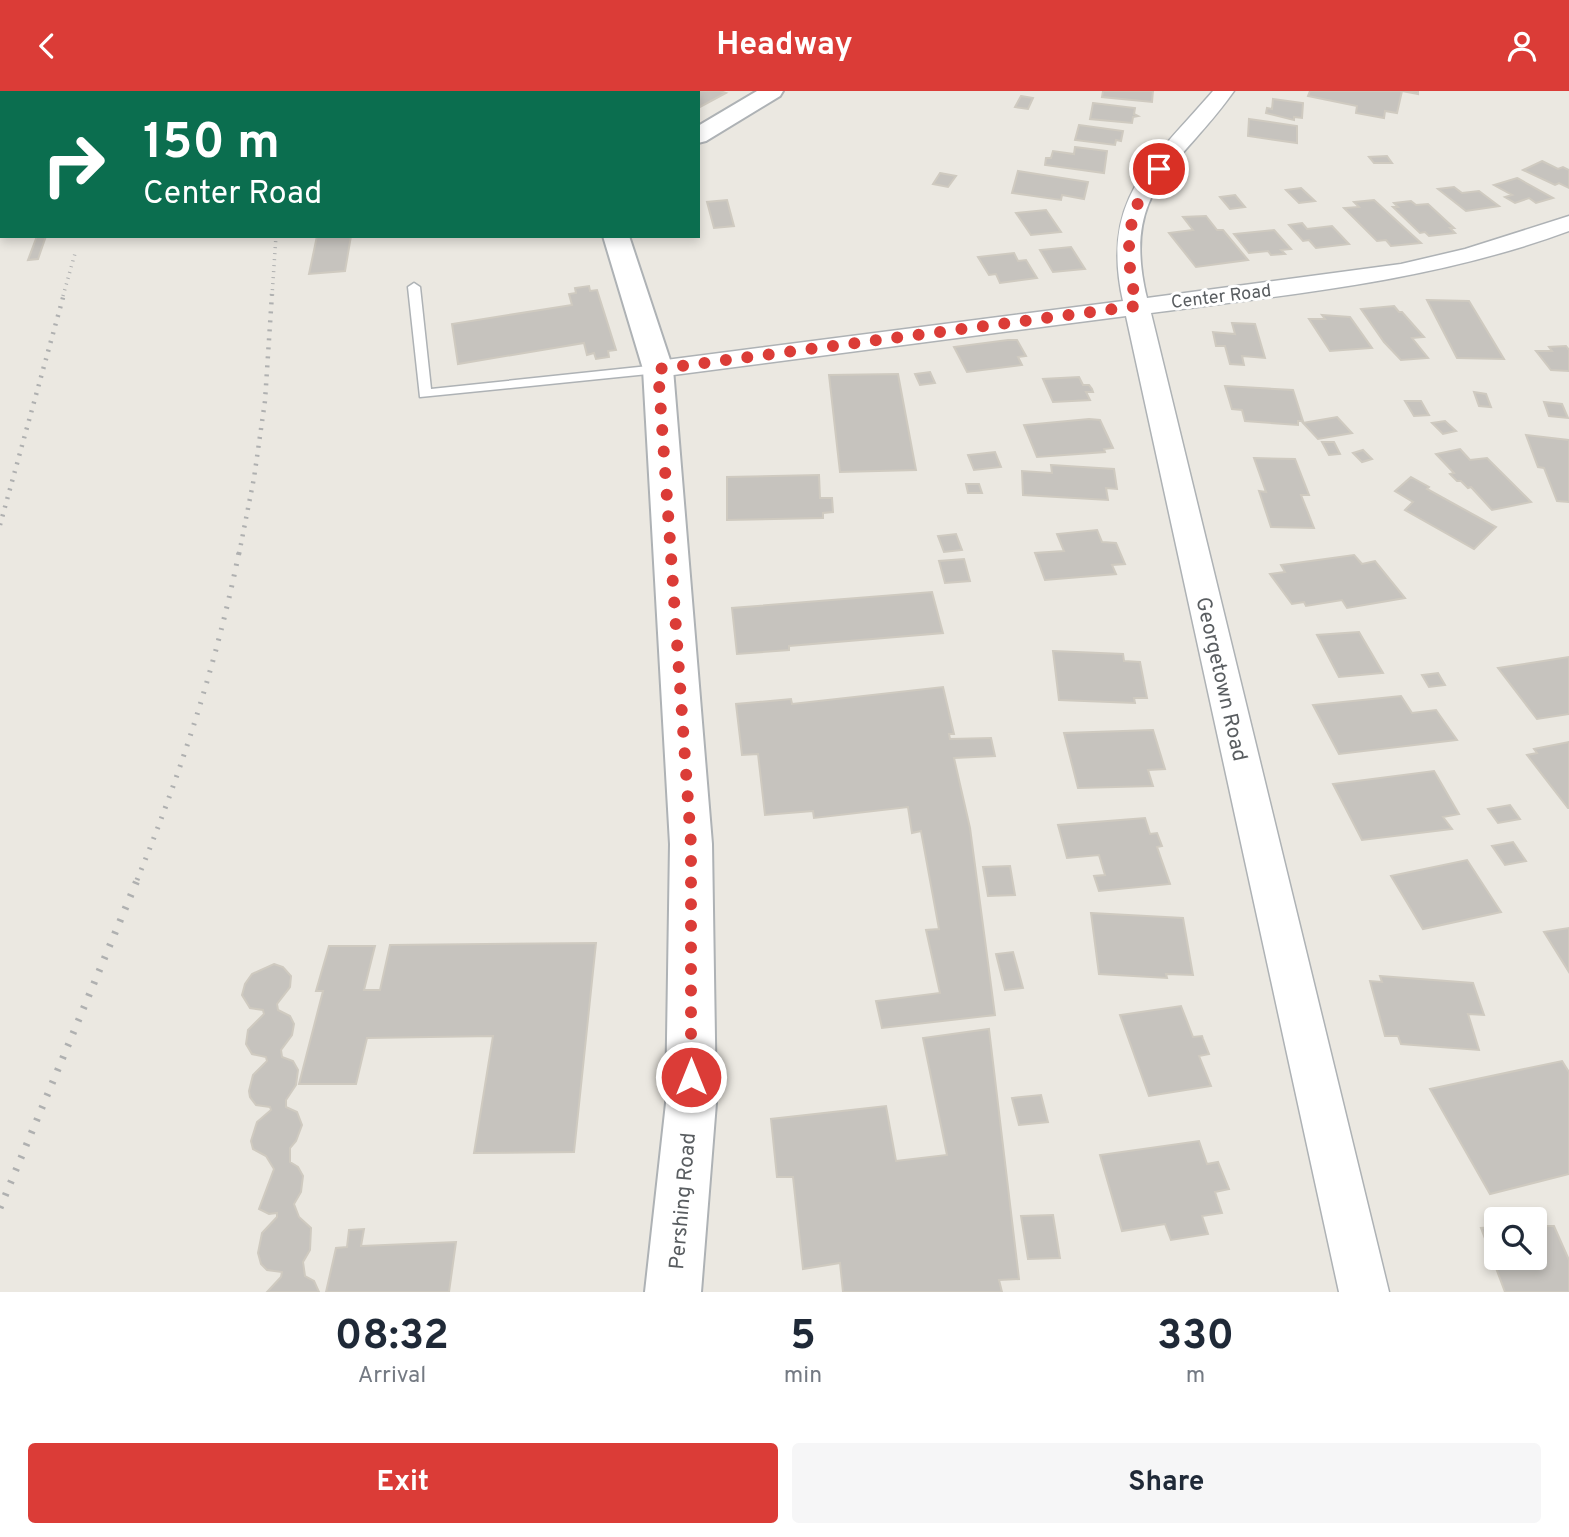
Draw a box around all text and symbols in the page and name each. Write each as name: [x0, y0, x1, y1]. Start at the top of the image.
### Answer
text: Headway: [716, 26, 853, 66]
icon: back: [28, 27, 66, 65]
icon: person: [1503, 27, 1541, 65]
text: 150 m: [143, 114, 280, 176]
icon: right: [28, 119, 119, 210]
pin: [1129, 139, 1189, 199]
icon: arrive: [1140, 150, 1178, 188]
text: Center Road: [143, 175, 322, 215]
street label: Center Road: [1170, 280, 1273, 315]
street label: Georgetown Road: [1189, 595, 1253, 764]
position arrow: [654, 1040, 728, 1114]
street label: Pershing Road: [664, 1132, 703, 1271]
map controls: [1484, 1207, 1547, 1270]
button: search: [1484, 1207, 1547, 1270]
text: 08:32: [335, 1311, 449, 1364]
text: 5: [790, 1311, 816, 1364]
text: 330: [1157, 1311, 1234, 1364]
text: Arrival: [358, 1362, 426, 1391]
text: min: [784, 1362, 822, 1391]
text: m: [1186, 1362, 1205, 1391]
button: Exit: [28, 1443, 778, 1523]
button: Share: [792, 1443, 1541, 1523]

